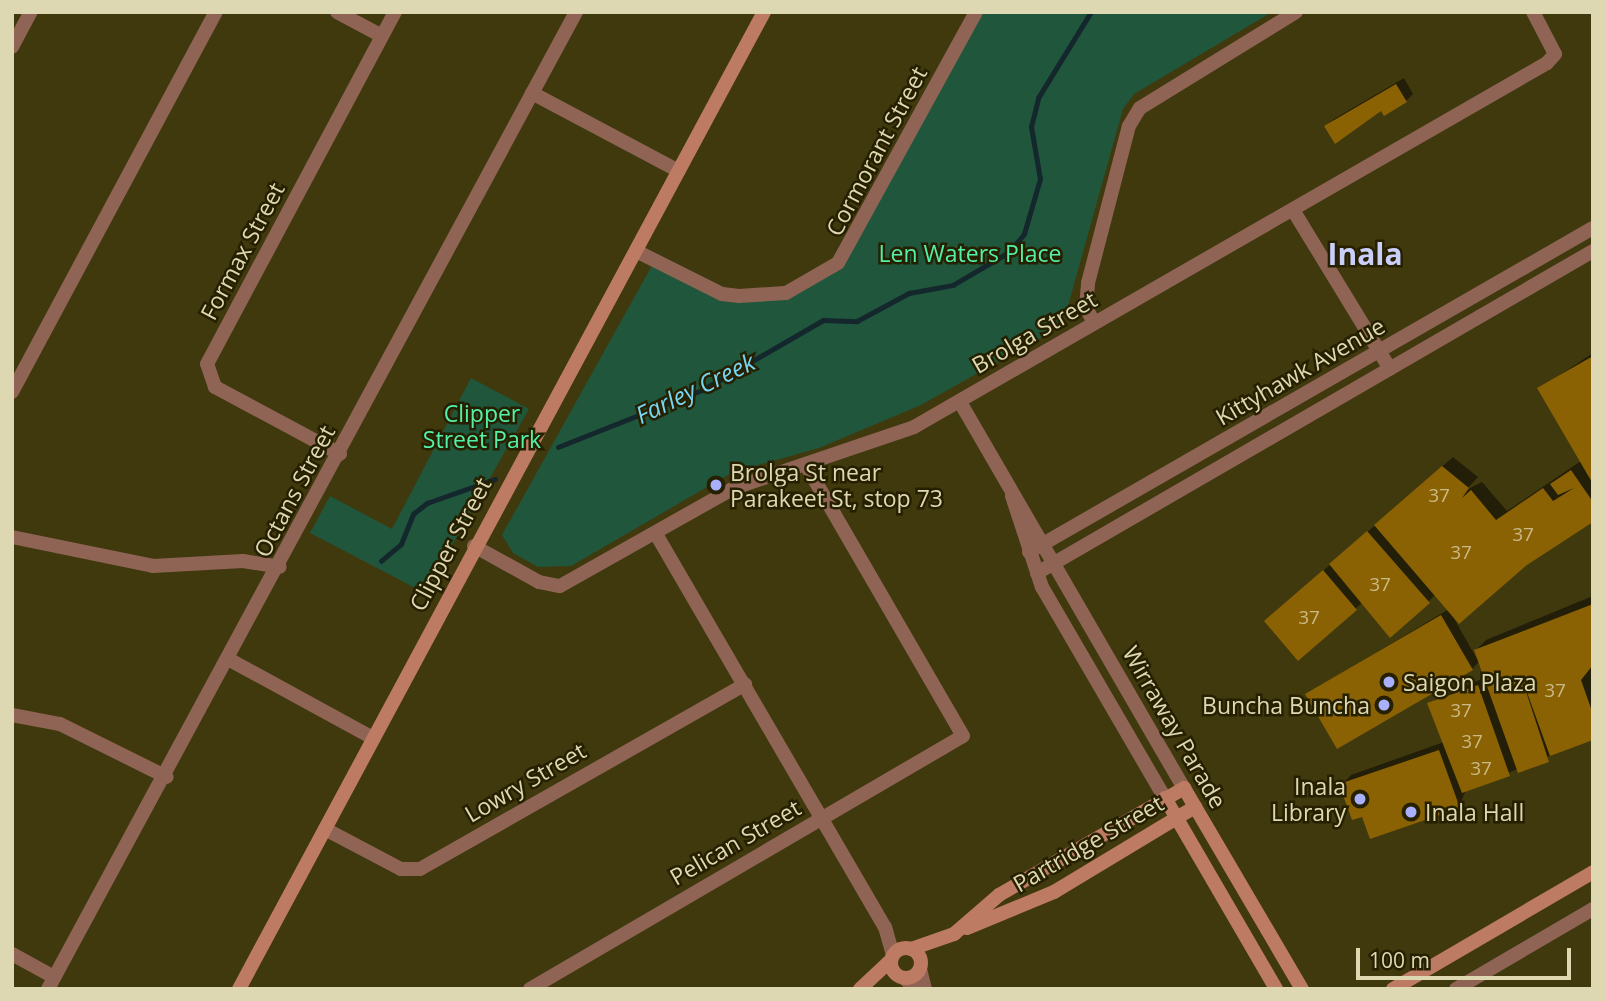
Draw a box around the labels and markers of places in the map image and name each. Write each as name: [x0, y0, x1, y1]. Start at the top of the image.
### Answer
place label: Brolga St near Parakeet St, stop 73: [730, 458, 943, 512]
marker: Brolga St near Parakeet St, stop 73: [708, 477, 724, 493]
place label: Saigon Plaza: [1403, 668, 1537, 696]
marker: Saigon Plaza: [1381, 674, 1397, 690]
place label: Buncha Buncha: [1202, 691, 1370, 719]
marker: Buncha Buncha: [1376, 697, 1392, 713]
place label: Inala Library: [1271, 772, 1346, 826]
marker: Inala Library: [1352, 791, 1368, 807]
place label: Inala Hall: [1425, 798, 1524, 826]
marker: Inala Hall: [1403, 804, 1419, 820]

